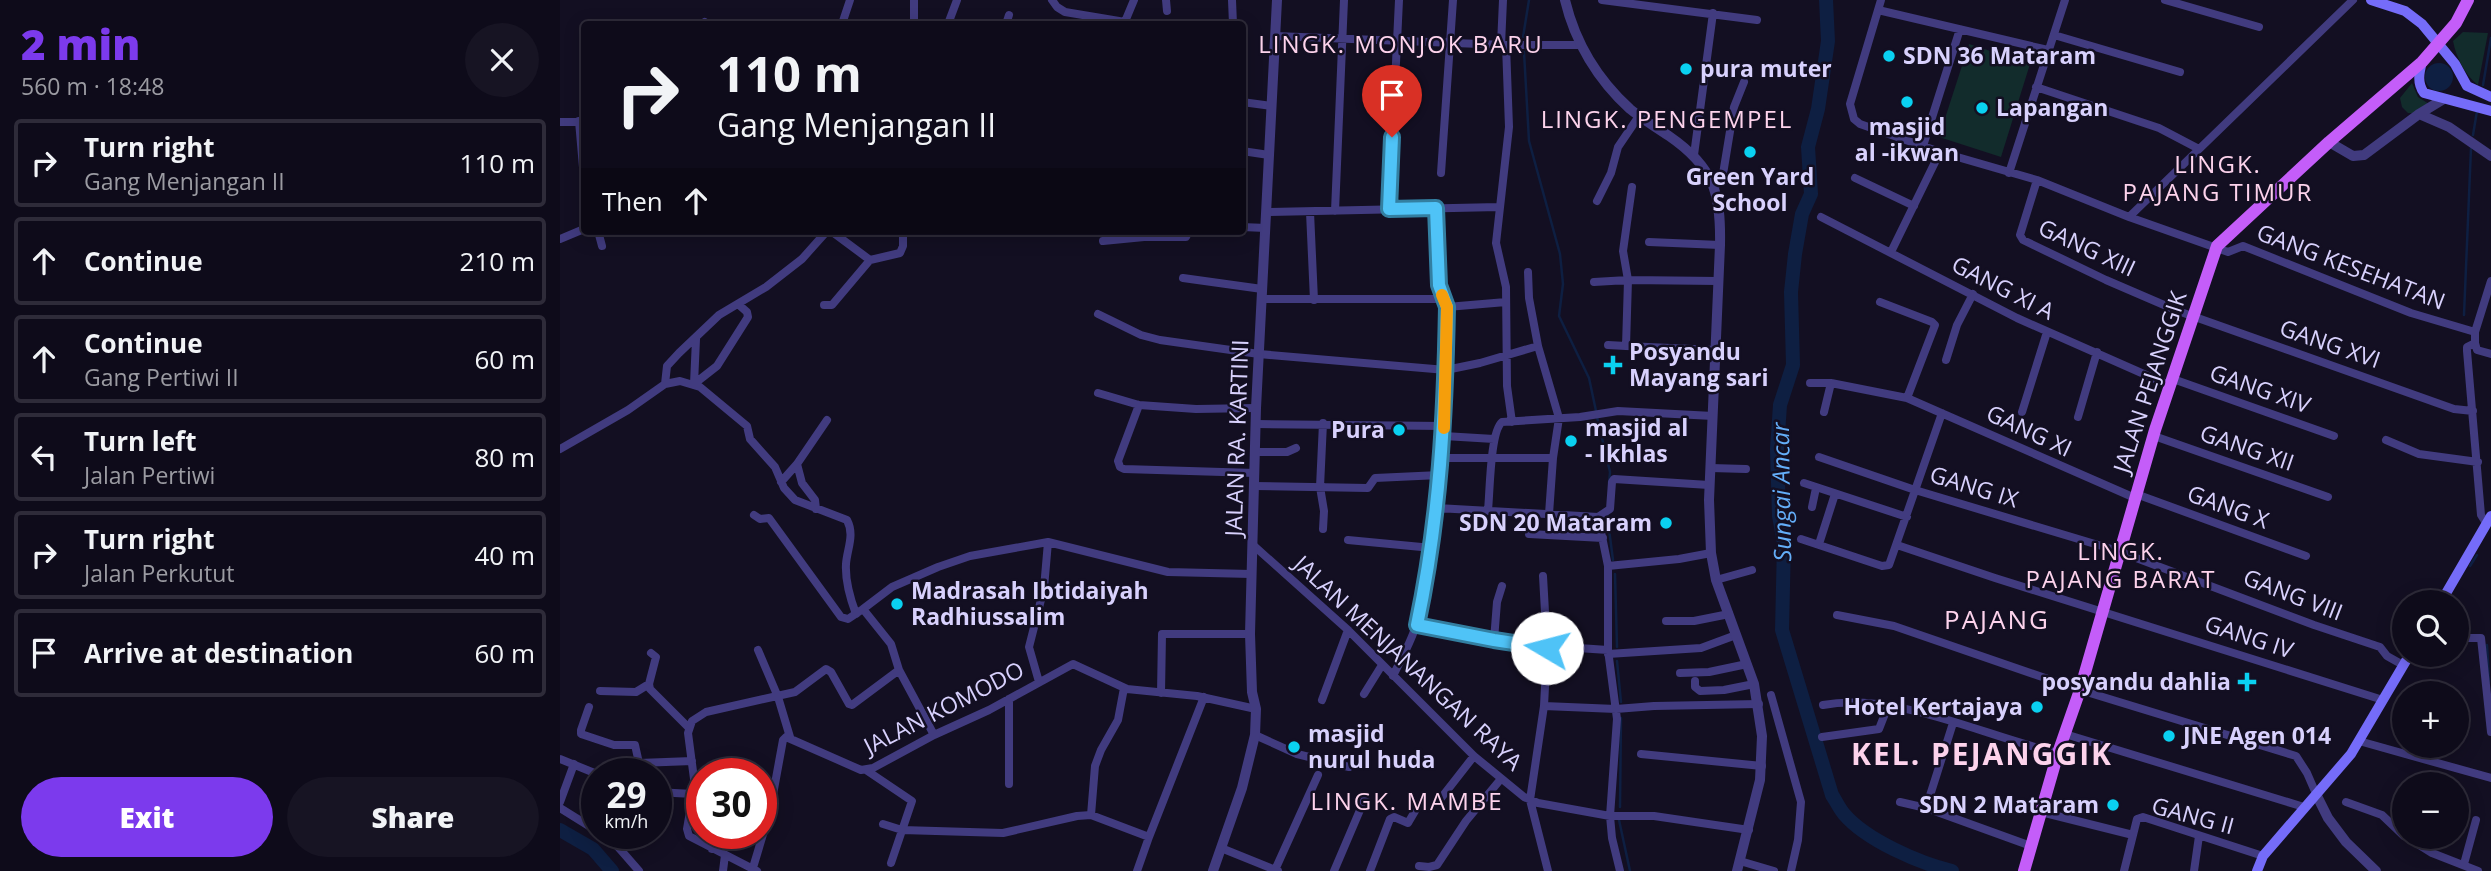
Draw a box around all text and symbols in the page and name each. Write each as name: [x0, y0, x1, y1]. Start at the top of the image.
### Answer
text: 2 min: [21, 15, 140, 72]
button: close: [465, 23, 539, 97]
district label: LINGK. MONJOK BARU: [1258, 27, 1544, 60]
place label: SDN 36 Mataram: [1903, 39, 2096, 71]
text: 110 m: [717, 40, 862, 106]
marker: SDN 36 Mataram: [1881, 48, 1897, 64]
icon: right: [602, 49, 693, 140]
place label: pura muter: [1700, 52, 1832, 84]
marker: pura muter: [1678, 61, 1694, 77]
pin: [1362, 65, 1422, 137]
text: 560 m · 18:48: [21, 70, 164, 102]
icon: arrive: [1373, 76, 1411, 114]
place label: Lapangan: [1996, 91, 2108, 123]
marker: masjid al -ikwan: [1899, 94, 1915, 110]
marker: Lapangan: [1974, 100, 1990, 116]
district label: LINGK. PENGEMPEL: [1541, 102, 1793, 135]
text: Gang Menjangan II: [717, 103, 996, 146]
place label: masjid al -ikwan: [1855, 110, 1959, 168]
text: Turn right: [84, 129, 215, 165]
icon: right: [25, 144, 63, 182]
marker: Green Yard School: [1742, 144, 1758, 160]
text: 110 m: [460, 145, 535, 181]
district label: LINGK. PAJANG TIMUR: [2123, 147, 2313, 208]
place label: Green Yard School: [1686, 160, 1814, 218]
text: Gang Menjangan II: [84, 165, 285, 197]
icon: ahead: [677, 182, 715, 220]
text: Then: [602, 183, 663, 219]
street label: GANG XIII: [2034, 211, 2141, 284]
street label: GANG KESEHATAN: [2252, 215, 2450, 317]
icon: ahead: [25, 242, 63, 280]
text: Continue: [84, 243, 203, 279]
text: 210 m: [460, 243, 535, 279]
street label: GANG XI A: [1947, 248, 2061, 327]
street label: JALAN PEJANGGIK: [2104, 286, 2194, 478]
street label: GANG XVI: [2276, 311, 2385, 375]
text: Continue: [84, 325, 203, 361]
place label: Posyandu Mayang sari: [1629, 335, 1768, 393]
street label: JALAN RA. KARTINI: [1217, 339, 1255, 539]
icon: ahead: [25, 340, 63, 378]
text: 60 m: [474, 341, 535, 377]
marker: Posyandu Mayang sari: [1603, 355, 1623, 375]
street label: GANG XIV: [2206, 356, 2315, 420]
text: Gang Pertiwi II: [84, 361, 239, 393]
street label: GANG XI: [1981, 396, 2077, 464]
place label: masjid al - Ikhlas: [1585, 411, 1688, 469]
place label: Pura: [1331, 413, 1385, 445]
street label: GANG XII: [2196, 416, 2299, 478]
water label: Sungai Ancar: [1763, 421, 1798, 562]
marker: Pura: [1391, 422, 1407, 438]
text: Turn left: [84, 423, 196, 459]
marker: masjid al - Ikhlas: [1563, 433, 1579, 449]
icon: left: [25, 438, 63, 476]
text: 80 m: [474, 439, 535, 475]
street label: GANG IX: [1926, 457, 2023, 515]
text: Jalan Pertiwi: [84, 459, 215, 491]
street label: GANG X: [2183, 477, 2274, 536]
place label: SDN 20 Mataram: [1459, 506, 1652, 538]
marker: SDN 20 Mataram: [1658, 515, 1674, 531]
text: Turn right: [84, 521, 215, 557]
district label: LINGK. PAJANG BARAT: [2026, 534, 2216, 595]
icon: right: [25, 536, 63, 574]
text: 40 m: [474, 537, 535, 573]
street label: JALAN MENJANANGAN RAYA: [1286, 546, 1530, 777]
text: Jalan Perkutut: [84, 557, 234, 589]
street label: GANG VIII: [2239, 560, 2348, 628]
place label: Madrasah Ibtidaiyah Radhiussalim: [911, 574, 1149, 632]
map controls: [2392, 590, 2469, 849]
button: search: [2392, 590, 2469, 667]
marker: Madrasah Ibtidaiyah Radhiussalim: [889, 596, 905, 612]
district label: PAJANG: [1944, 601, 2050, 637]
street label: GANG IV: [2201, 607, 2298, 665]
position arrow: [1510, 611, 1584, 685]
icon: arrive: [25, 634, 63, 672]
text: Arrive at destination: [84, 635, 353, 671]
text: 60 m: [474, 635, 535, 671]
street label: JALAN KOMODO: [856, 653, 1029, 762]
place label: posyandu dahlia: [2042, 665, 2231, 697]
marker: posyandu dahlia: [2237, 672, 2257, 692]
button: +: [2392, 681, 2469, 758]
place label: Hotel Kertajaya: [1844, 690, 2023, 722]
marker: Hotel Kertajaya: [2029, 699, 2045, 715]
place label: masjid nurul huda: [1308, 717, 1435, 775]
place label: JNE Agen 014: [2181, 719, 2331, 751]
marker: JNE Agen 014: [2161, 728, 2177, 744]
district label: KEL. PEJANGGIK: [1851, 733, 2113, 774]
marker: masjid nurul huda: [1286, 739, 1302, 755]
speed limit sign: 30: [686, 758, 777, 849]
text: 29: [606, 771, 647, 818]
button: −: [2392, 772, 2469, 849]
button: Exit: [21, 777, 273, 857]
button: Share: [287, 777, 539, 857]
district label: LINGK. MAMBE: [1310, 784, 1504, 817]
place label: SDN 2 Mataram: [1919, 788, 2099, 820]
street label: GANG II: [2148, 789, 2238, 841]
marker: SDN 2 Mataram: [2105, 797, 2121, 813]
text: km/h: [605, 809, 648, 833]

